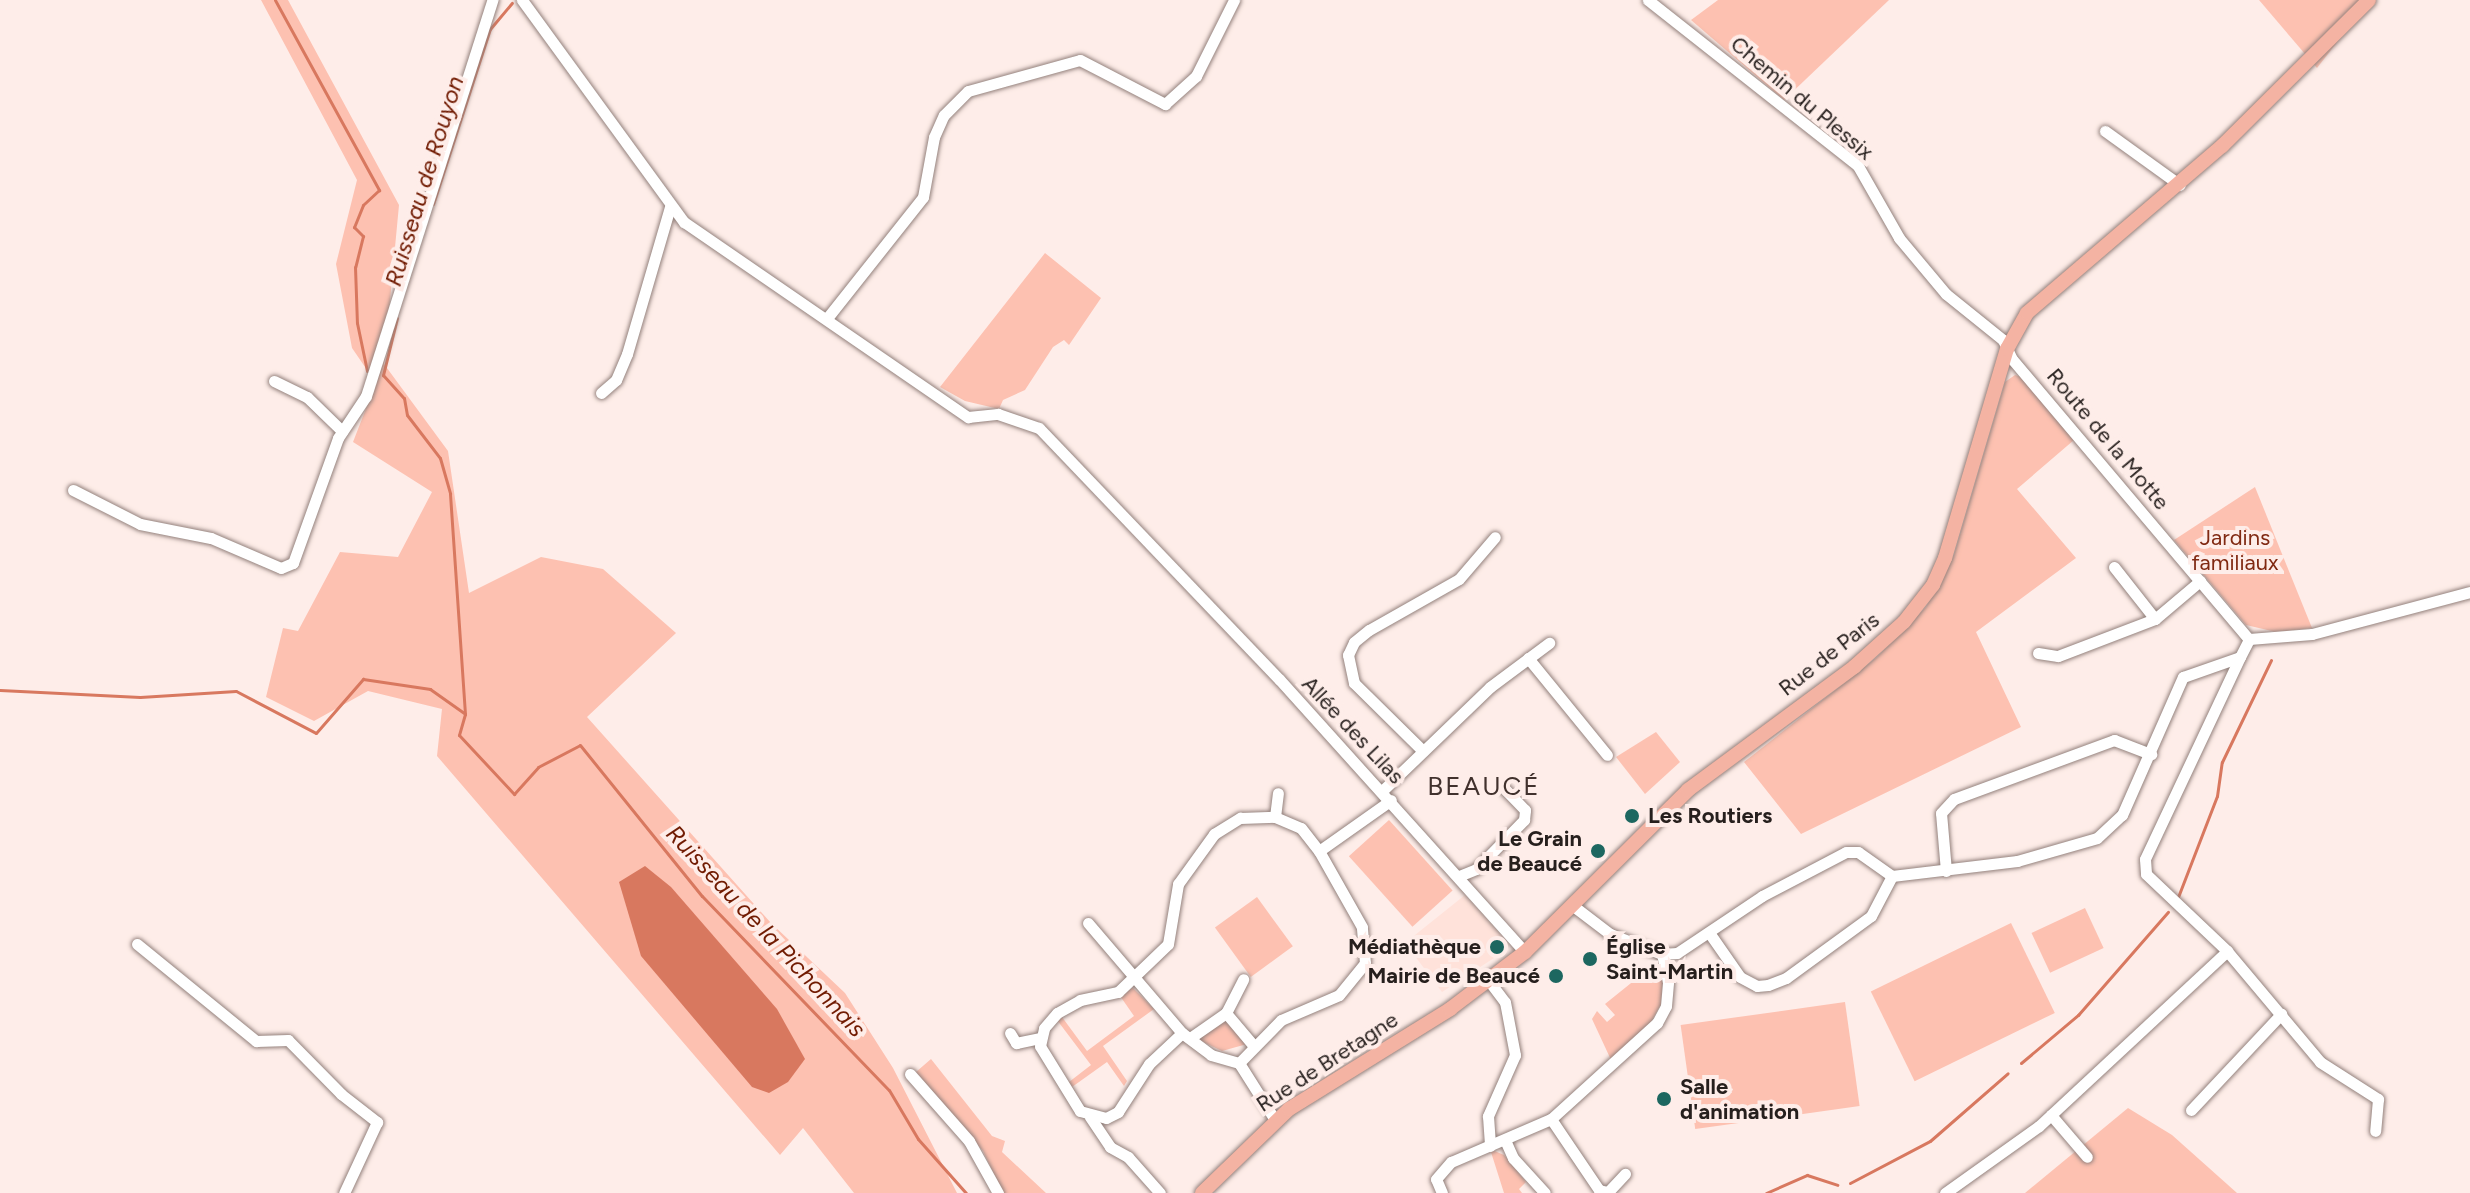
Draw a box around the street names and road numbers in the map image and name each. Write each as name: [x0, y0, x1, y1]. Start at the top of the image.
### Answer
street label: Chemin du Plessix: [1725, 31, 1879, 165]
street label: Route de la Motte: [2041, 363, 2175, 515]
street label: Rue de Paris: [1773, 607, 1885, 701]
street label: Allée des Lilas: [1296, 671, 1410, 789]
street label: Rue de Bretagne: [1251, 1006, 1403, 1118]

